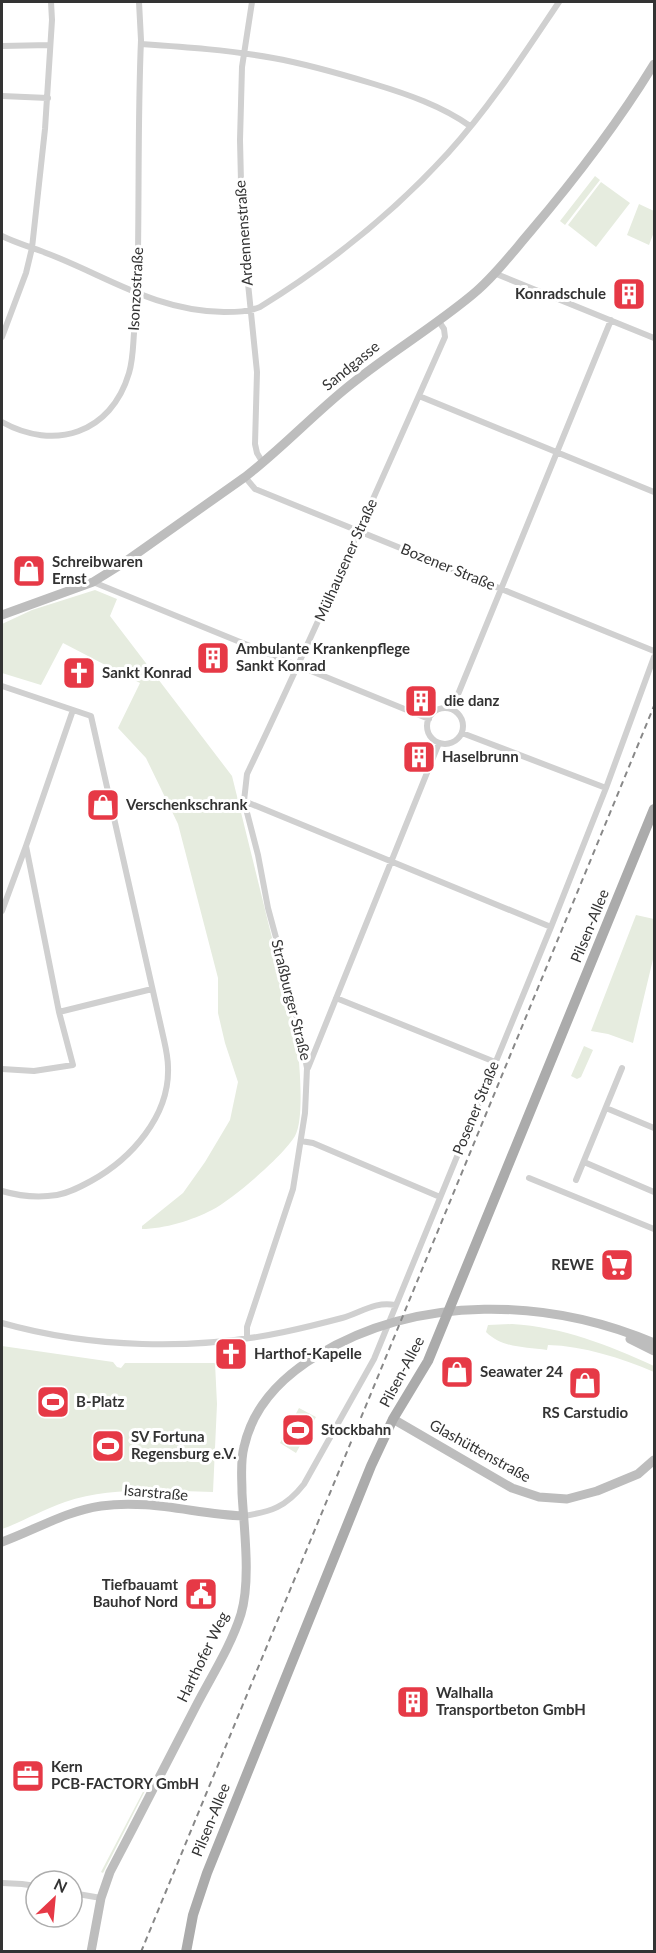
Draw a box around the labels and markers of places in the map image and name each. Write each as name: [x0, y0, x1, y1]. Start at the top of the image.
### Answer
building icon: Konradschule: [611, 276, 647, 312]
place label: Konradschule: [515, 284, 606, 302]
place label: Schreibwaren Ernst: [52, 552, 143, 587]
shop icon: Schreibwaren Ernst: [11, 553, 47, 589]
place label: Ambulante Krankenpflege Sankt Konrad: [235, 639, 410, 674]
building icon: Ambulante Krankenpflege Sankt Konrad: [195, 640, 231, 676]
church icon: Sankt Konrad: [61, 655, 97, 691]
place label: Sankt Konrad: [102, 663, 192, 681]
building icon: die danz: [403, 683, 439, 719]
place label: die danz: [444, 691, 500, 709]
building icon: Haselbrunn: [401, 739, 437, 775]
place label: Haselbrunn: [442, 747, 519, 765]
shop icon: Verschenkschrank: [85, 787, 121, 823]
place label: Verschenkschrank: [125, 795, 248, 813]
supermarket icon: REWE: [599, 1247, 635, 1283]
place label: REWE: [551, 1255, 594, 1273]
church icon: Harthof-Kapelle: [213, 1336, 249, 1372]
place label: Harthof-Kapelle: [254, 1344, 362, 1362]
shop icon: Seawater 24: [439, 1354, 475, 1390]
place label: Seawater 24: [480, 1362, 563, 1380]
shop icon: RS Carstudio: [567, 1365, 603, 1401]
sports icon: B-Platz: [35, 1384, 71, 1420]
place label: B-Platz: [76, 1392, 125, 1410]
place label: RS Carstudio: [542, 1403, 628, 1421]
sports icon: Stockbahn: [280, 1412, 316, 1448]
place label: Stockbahn: [321, 1420, 391, 1438]
place label: SV Fortuna Regensburg e.V.: [131, 1427, 237, 1462]
sports icon: SV Fortuna Regensburg e.V.: [90, 1428, 126, 1464]
place label: Tiefbauamt Bauhof Nord: [93, 1575, 178, 1610]
public building icon: Tiefbauamt Bauhof Nord: [183, 1576, 219, 1612]
place label: Walhalla Transportbeton GmbH: [436, 1683, 586, 1718]
building icon: Walhalla Transportbeton GmbH: [395, 1684, 431, 1720]
place label: Kern PCB-FACTORY GmbH: [51, 1757, 199, 1792]
office icon: Kern PCB-FACTORY GmbH: [10, 1758, 46, 1794]

